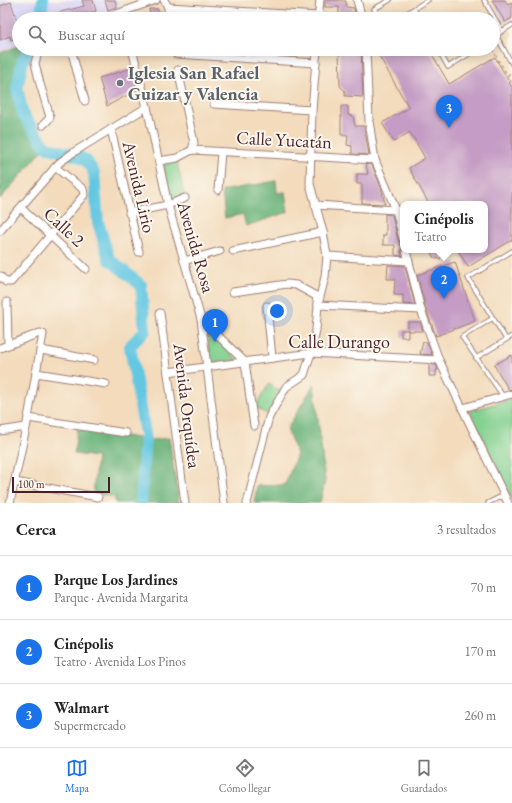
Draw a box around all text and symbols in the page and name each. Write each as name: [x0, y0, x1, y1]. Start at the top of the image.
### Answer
search box: [12, 12, 500, 56]
icon: search: [26, 23, 48, 45]
text: Buscar aquí: [58, 25, 125, 44]
place label: Iglesia San Rafael Guizar y Valencia: [128, 61, 259, 105]
marker: Iglesia San Rafael Guizar y Valencia: [115, 78, 125, 88]
pin: 3: [436, 95, 462, 128]
street label: Calle Yucatán: [236, 126, 333, 154]
street label: Avenida Lirio: [118, 138, 161, 235]
street label: Avenida Rosa: [172, 197, 221, 296]
popup: [400, 201, 488, 253]
street label: Calle 2: [39, 202, 90, 252]
text: Cinépolis: [414, 209, 474, 228]
text: Teatro: [414, 228, 447, 245]
pin: 2: [431, 266, 457, 299]
your location: [267, 301, 287, 321]
pin: 1: [202, 309, 228, 342]
street label: Calle Durango: [288, 330, 390, 353]
street label: Avenida Orquídea: [168, 341, 207, 471]
scale bar: [12, 475, 110, 494]
text: 100 m: [18, 477, 45, 491]
text: Cerca: [16, 518, 56, 540]
text: 3 resultados: [437, 521, 496, 538]
text: Parque Los Jardines: [54, 570, 178, 589]
text: 1: [26, 579, 32, 596]
text: 70 m: [471, 579, 496, 596]
text: Parque · Avenida Margarita: [54, 589, 188, 606]
text: Cinépolis: [54, 634, 114, 653]
text: 2: [26, 643, 32, 660]
text: 170 m: [465, 643, 496, 660]
text: Teatro · Avenida Los Pinos: [54, 653, 186, 670]
text: Walmart: [54, 698, 109, 717]
text: 3: [26, 707, 32, 724]
text: 260 m: [465, 707, 496, 724]
text: Supermercado: [54, 717, 126, 734]
tab: Mapa: [65, 757, 89, 795]
tab: Cómo llegar: [219, 757, 271, 795]
tab: Guardados: [401, 757, 447, 795]

